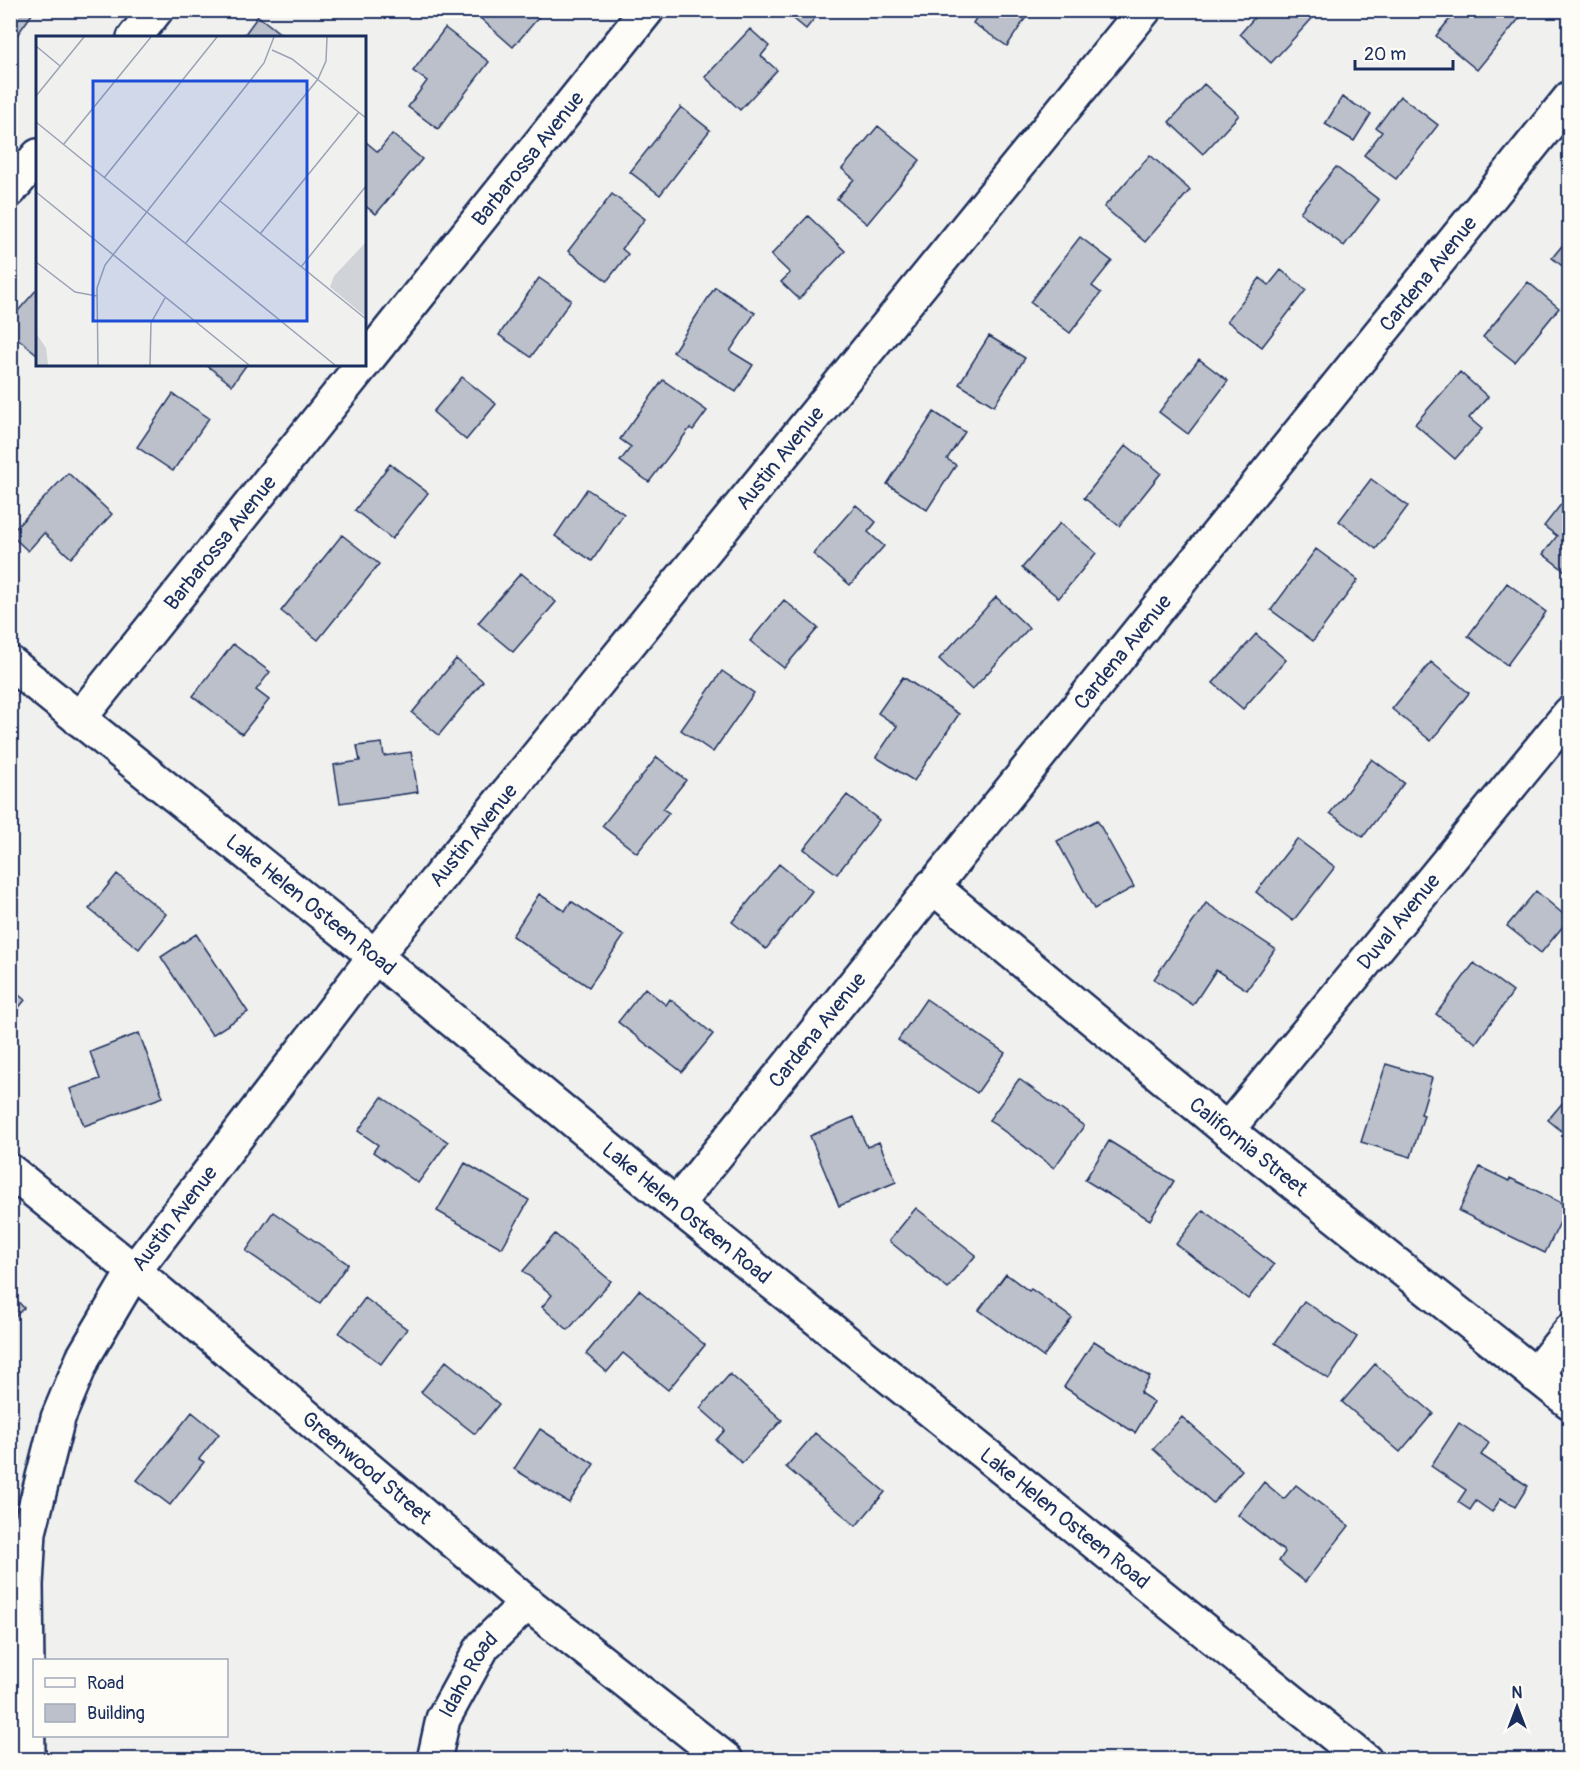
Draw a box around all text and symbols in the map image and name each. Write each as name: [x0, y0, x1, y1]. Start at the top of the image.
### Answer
scale bar: [1355, 33, 1452, 71]
inset map: [36, 36, 366, 366]
text: 20 m: [1364, 43, 1406, 66]
street label: Barbarossa Avenue: [466, 85, 591, 232]
street label: Cardena Avenue: [1373, 210, 1483, 337]
street label: Austin Avenue: [730, 400, 830, 515]
street label: Barbarossa Avenue: [158, 469, 283, 615]
street label: Cardena Avenue: [1068, 588, 1178, 715]
street label: Austin Avenue: [423, 777, 524, 892]
street label: Lake Helen Osteen Road: [220, 828, 402, 981]
street label: Duval Avenue: [1351, 867, 1446, 975]
street label: Cardena Avenue: [763, 966, 873, 1093]
street label: California Street: [1184, 1091, 1314, 1203]
street label: Lake Helen Osteen Road: [596, 1136, 777, 1290]
street label: Austin Avenue: [125, 1160, 224, 1276]
street label: Greenwood Street: [296, 1405, 438, 1531]
street label: Lake Helen Osteen Road: [974, 1442, 1155, 1595]
street label: Idaho Road: [433, 1626, 503, 1722]
legend: [33, 1659, 228, 1737]
text: Road: [87, 1672, 124, 1695]
north arrow: [1487, 1677, 1547, 1737]
text: N: [1512, 1683, 1523, 1703]
text: Building: [87, 1702, 145, 1725]

